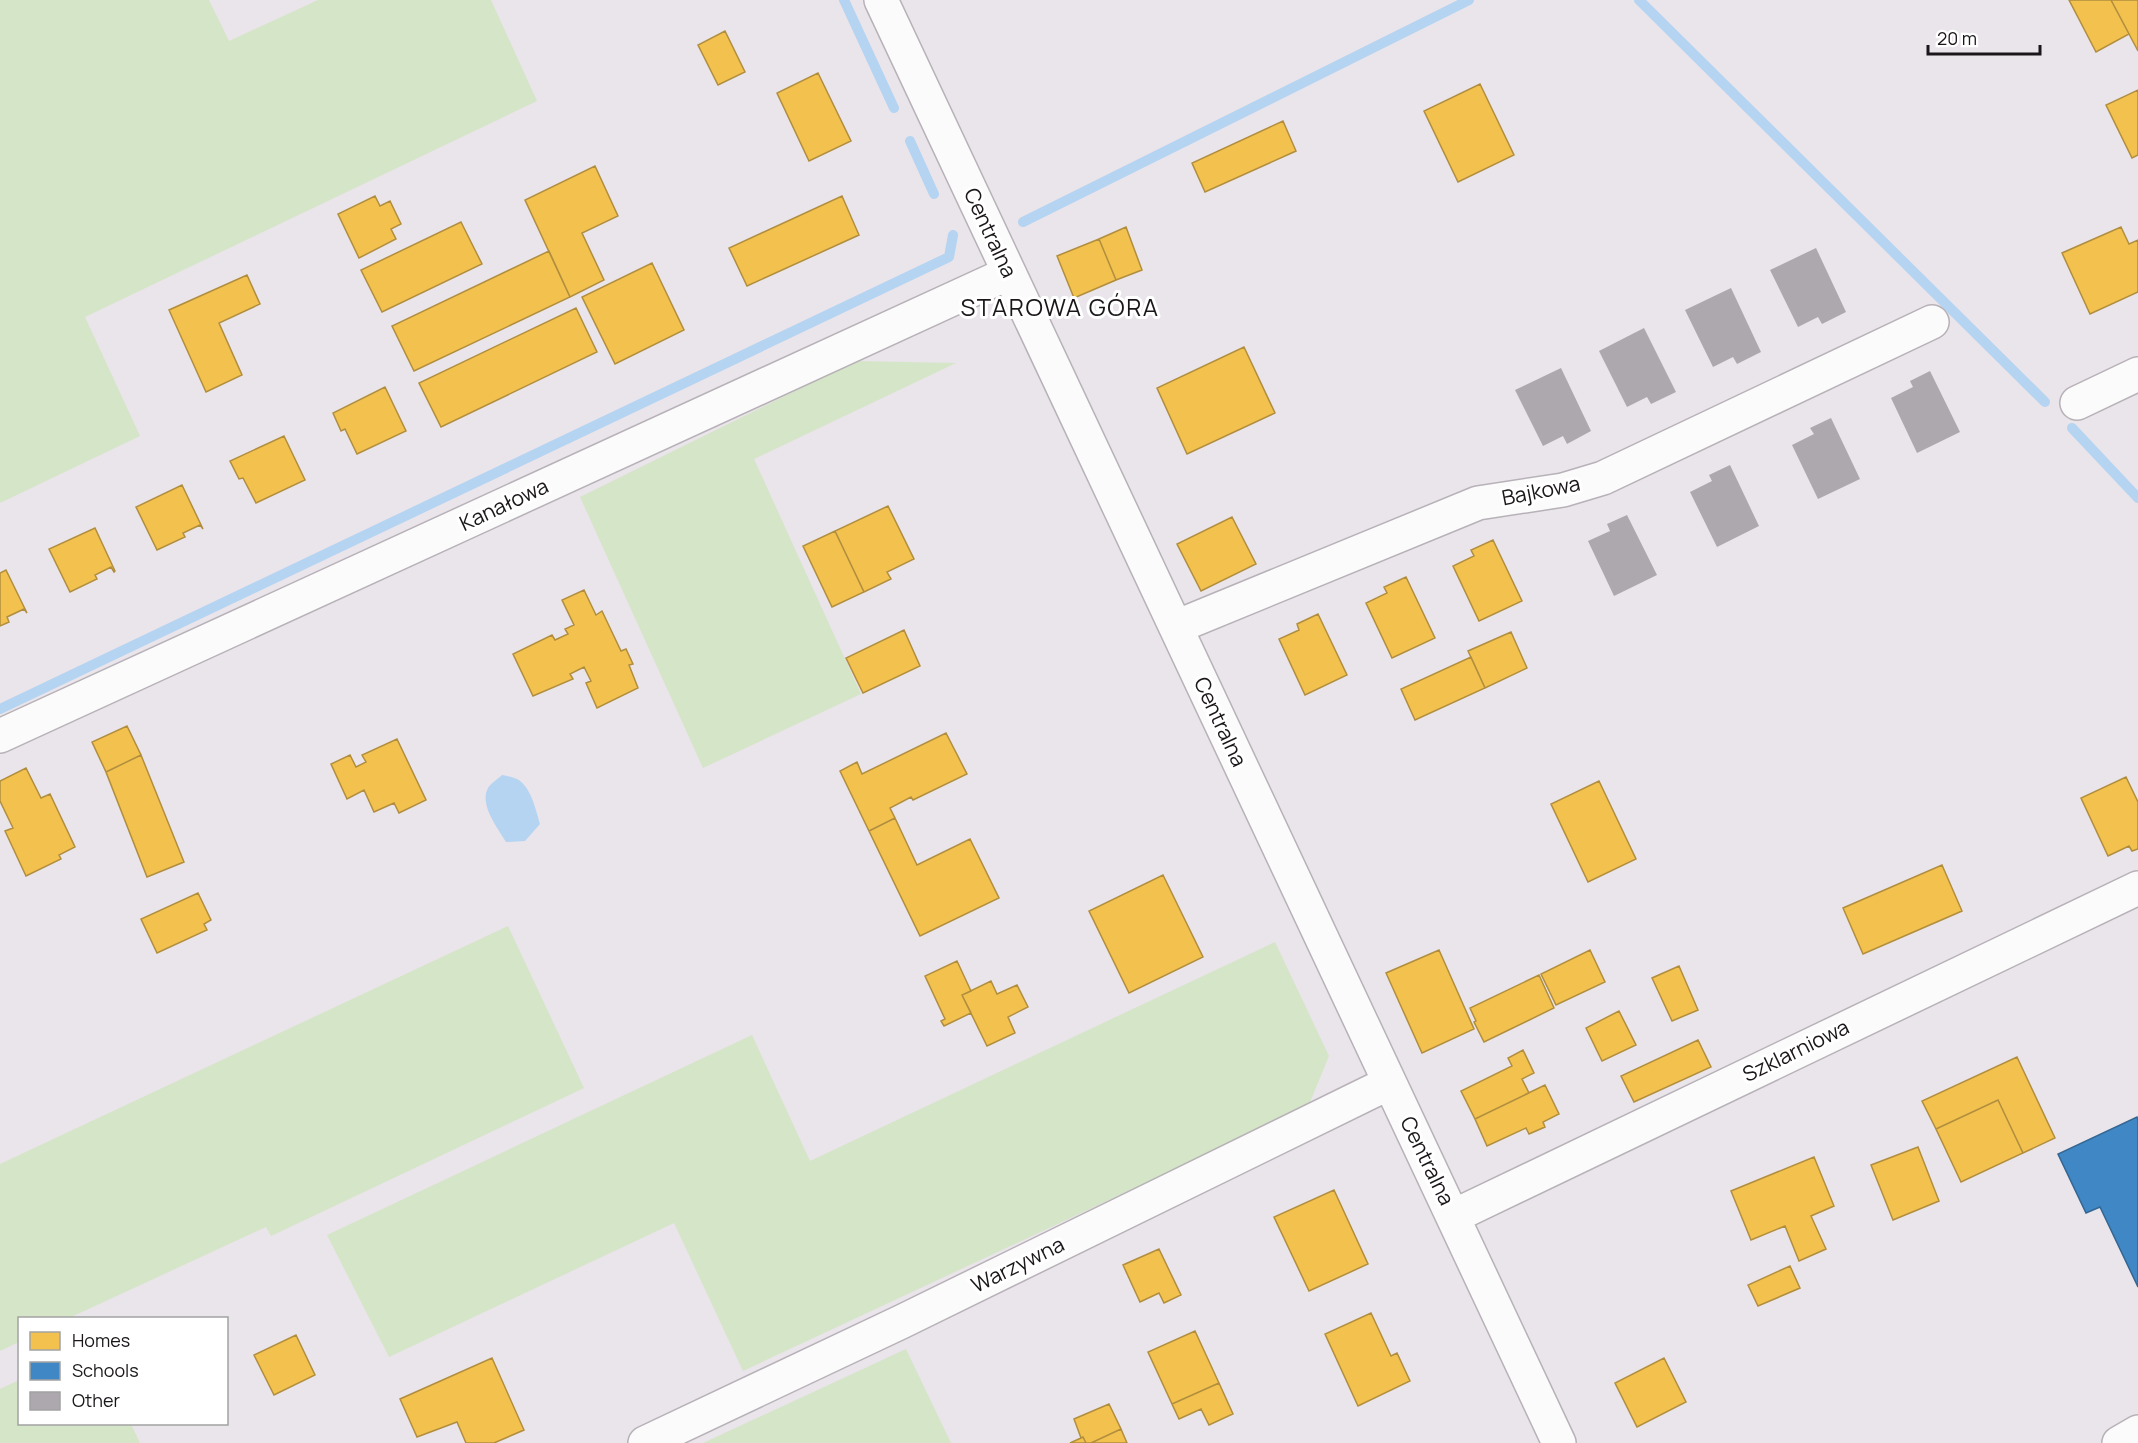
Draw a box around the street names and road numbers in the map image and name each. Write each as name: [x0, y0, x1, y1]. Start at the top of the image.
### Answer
street label: Centralna: [958, 183, 1024, 282]
street label: Bajkowa: [1499, 469, 1582, 511]
street label: Kanałowa: [455, 471, 553, 537]
street label: Centralna: [1188, 672, 1254, 771]
street label: Szklarniowa: [1738, 1012, 1853, 1088]
street label: Centralna: [1394, 1111, 1461, 1210]
street label: Warzywna: [966, 1230, 1069, 1299]

